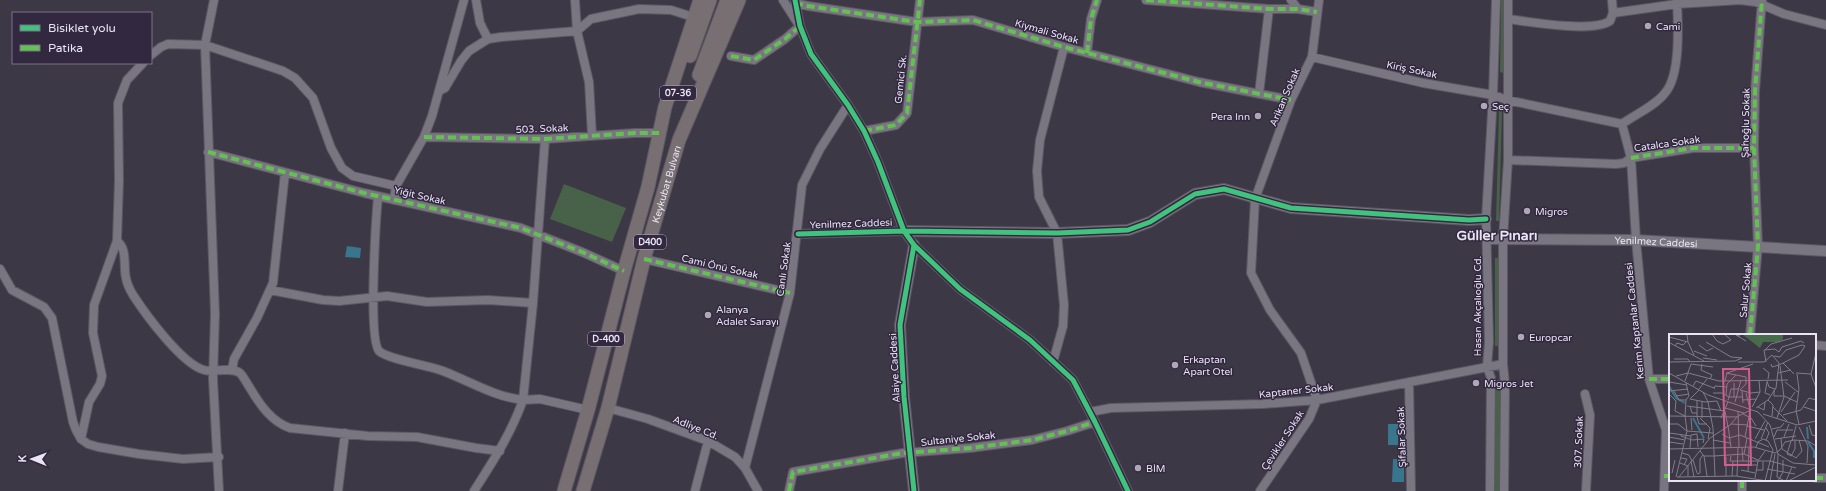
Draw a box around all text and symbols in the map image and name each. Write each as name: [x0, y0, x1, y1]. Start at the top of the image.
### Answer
legend: [12, 12, 152, 64]
street label: Kiymali Sokak: [1014, 17, 1080, 47]
text: Bisiklet yolu: [48, 21, 116, 35]
marker: Cami: [1643, 21, 1653, 31]
place label: Cami: [1656, 21, 1680, 33]
text: Patika: [48, 41, 83, 55]
street label: Gemici Sk.: [892, 54, 910, 104]
street label: Kiriş Sokak: [1385, 59, 1439, 81]
street label: Arikan Sokak: [1267, 66, 1303, 128]
road number: 07-36: [660, 86, 696, 100]
street label: Şahoğlu Sokak: [1739, 87, 1753, 158]
marker: Seç: [1479, 101, 1489, 111]
place label: Seç: [1492, 101, 1509, 113]
place label: Pera Inn: [1211, 111, 1250, 123]
marker: Pera Inn: [1253, 111, 1263, 121]
street label: 503. Sokak: [515, 122, 569, 136]
street label: Catalca Sokak: [1633, 133, 1701, 155]
street label: Keykubat Bulvarı: [650, 144, 684, 225]
street label: Yiğit Sokak: [393, 184, 447, 208]
marker: Migros: [1522, 206, 1532, 216]
place label: Migros: [1535, 206, 1568, 218]
street label: Yenilmez Caddesi: [809, 217, 893, 231]
district label: Güller Pınarı: [1456, 227, 1538, 244]
road number: D400: [634, 235, 666, 249]
street label: Yenilmez Caddesi: [1614, 235, 1698, 251]
street label: Canlı Sokak: [774, 241, 794, 297]
street label: Cami Önü Sokak: [680, 252, 760, 282]
street label: Hasan Akçalıoğlu Cd.: [1472, 256, 1484, 356]
street label: Salur Sokak: [1738, 261, 1754, 318]
street label: Kerim Kaptanlar Caddesi: [1623, 262, 1647, 380]
place label: Alanya Adalet Sarayı: [716, 304, 779, 328]
marker: Alanya Adalet Sarayı: [703, 310, 713, 320]
road number: D-400: [588, 332, 624, 346]
marker: Europcar: [1516, 332, 1526, 342]
place label: Europcar: [1529, 332, 1572, 344]
street label: Alaiye Caddesi: [887, 333, 903, 403]
inset map: [1669, 334, 1816, 481]
place label: Erkaptan Apart Otel: [1183, 354, 1233, 378]
marker: Erkaptan Apart Otel: [1170, 360, 1180, 370]
marker: Migros Jet: [1471, 378, 1481, 388]
place label: Migros Jet: [1484, 378, 1534, 390]
street label: Kaptaner Sokak: [1258, 381, 1335, 401]
street label: Şifalar Sokak: [1395, 406, 1409, 468]
street label: Çevikler Sokak: [1259, 408, 1307, 473]
street label: Adliye Cd.: [671, 413, 720, 442]
street label: 307. Sokak: [1572, 415, 1586, 468]
street label: Sultaniye Sokak: [920, 429, 997, 449]
north arrow: [12, 439, 52, 479]
text: K: [16, 454, 29, 463]
marker: BİM: [1133, 463, 1143, 473]
place label: BİM: [1146, 463, 1165, 475]

